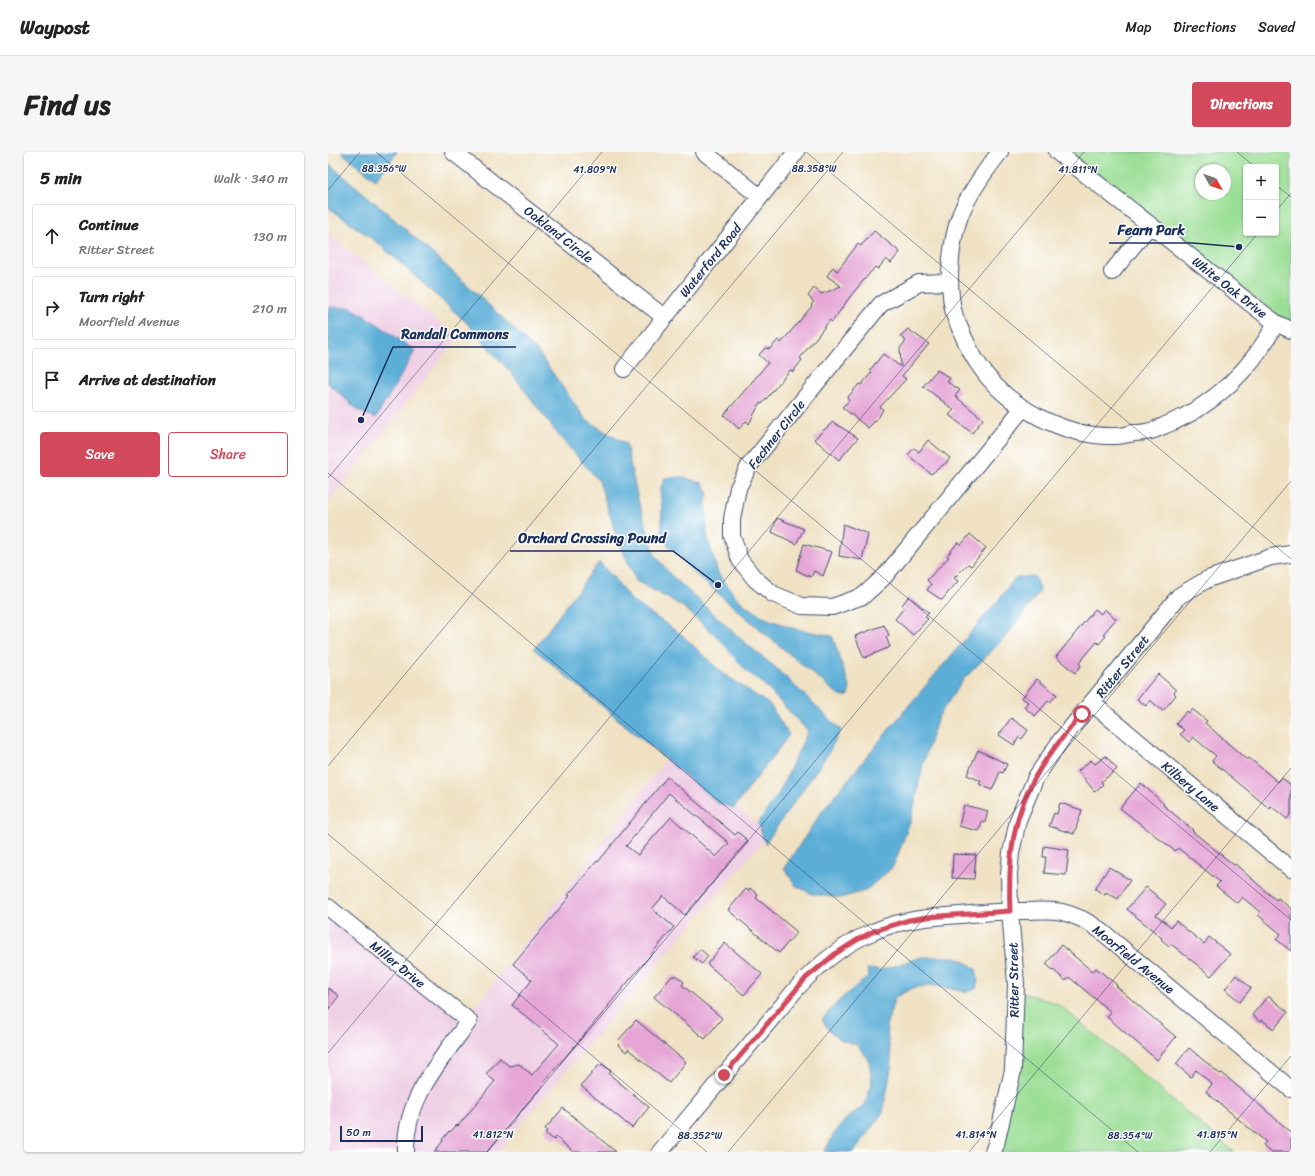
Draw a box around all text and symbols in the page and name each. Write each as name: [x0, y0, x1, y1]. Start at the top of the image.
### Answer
text: Waypost: [20, 11, 90, 44]
text: Map: [1125, 15, 1151, 40]
text: Directions: [1173, 15, 1236, 40]
text: Saved: [1258, 15, 1295, 40]
text: Find us: [24, 80, 111, 129]
button: Directions: [1192, 82, 1291, 127]
text: 88.356°W: [362, 160, 406, 178]
text: 88.358°W: [792, 160, 837, 178]
text: 41.809°N: [573, 161, 617, 179]
text: 41.811°N: [1058, 161, 1098, 179]
text: 5 min: [40, 163, 82, 193]
north arrow: [1195, 164, 1231, 200]
map controls: [1243, 164, 1279, 236]
button: +: [1243, 164, 1279, 200]
text: Walk · 340 m: [214, 167, 288, 190]
street label: Oakland Circle: [519, 200, 599, 269]
button: −: [1243, 200, 1279, 236]
text: Continue: [79, 212, 139, 238]
street label: Waterford Road: [673, 217, 748, 302]
callout: Fearn Park: [1109, 217, 1193, 243]
text: Fearn Park: [1116, 218, 1185, 243]
icon: ahead: [41, 225, 63, 247]
text: 130 m: [253, 225, 287, 248]
text: Ritter Street: [79, 238, 154, 261]
street label: White Oak Drive: [1187, 250, 1273, 325]
text: Turn right: [79, 284, 144, 310]
icon: right: [41, 297, 63, 319]
text: 210 m: [252, 297, 287, 320]
text: Moorfield Avenue: [79, 310, 179, 333]
callout: Randall Commons: [393, 321, 516, 347]
text: Randall Commons: [400, 322, 509, 347]
text: Arrive at destination: [79, 367, 216, 393]
icon: arrive: [41, 369, 63, 391]
street label: Fechner Circle: [742, 394, 811, 474]
button: Save: [40, 432, 160, 477]
button: Share: [168, 432, 288, 477]
callout: Orchard Crossing Pound: [510, 525, 673, 551]
text: Orchard Crossing Pound: [517, 526, 667, 551]
street label: Ritter Street: [1090, 630, 1155, 703]
route start: [1073, 705, 1091, 723]
street label: Kilbery Lane: [1156, 755, 1225, 818]
street label: Moorfield Avenue: [1087, 919, 1180, 1000]
street label: Miller Drive: [365, 935, 431, 994]
street label: Ritter Street: [1001, 942, 1026, 1018]
route end: [715, 1066, 733, 1084]
text: 50 m: [346, 1123, 371, 1142]
scale bar: [340, 1124, 423, 1143]
text: 41.812°N: [473, 1126, 513, 1144]
text: 41.814°N: [955, 1126, 997, 1144]
text: 41.815°N: [1196, 1126, 1238, 1144]
text: 88.352°W: [678, 1127, 723, 1145]
text: 88.354°W: [1108, 1127, 1153, 1145]

